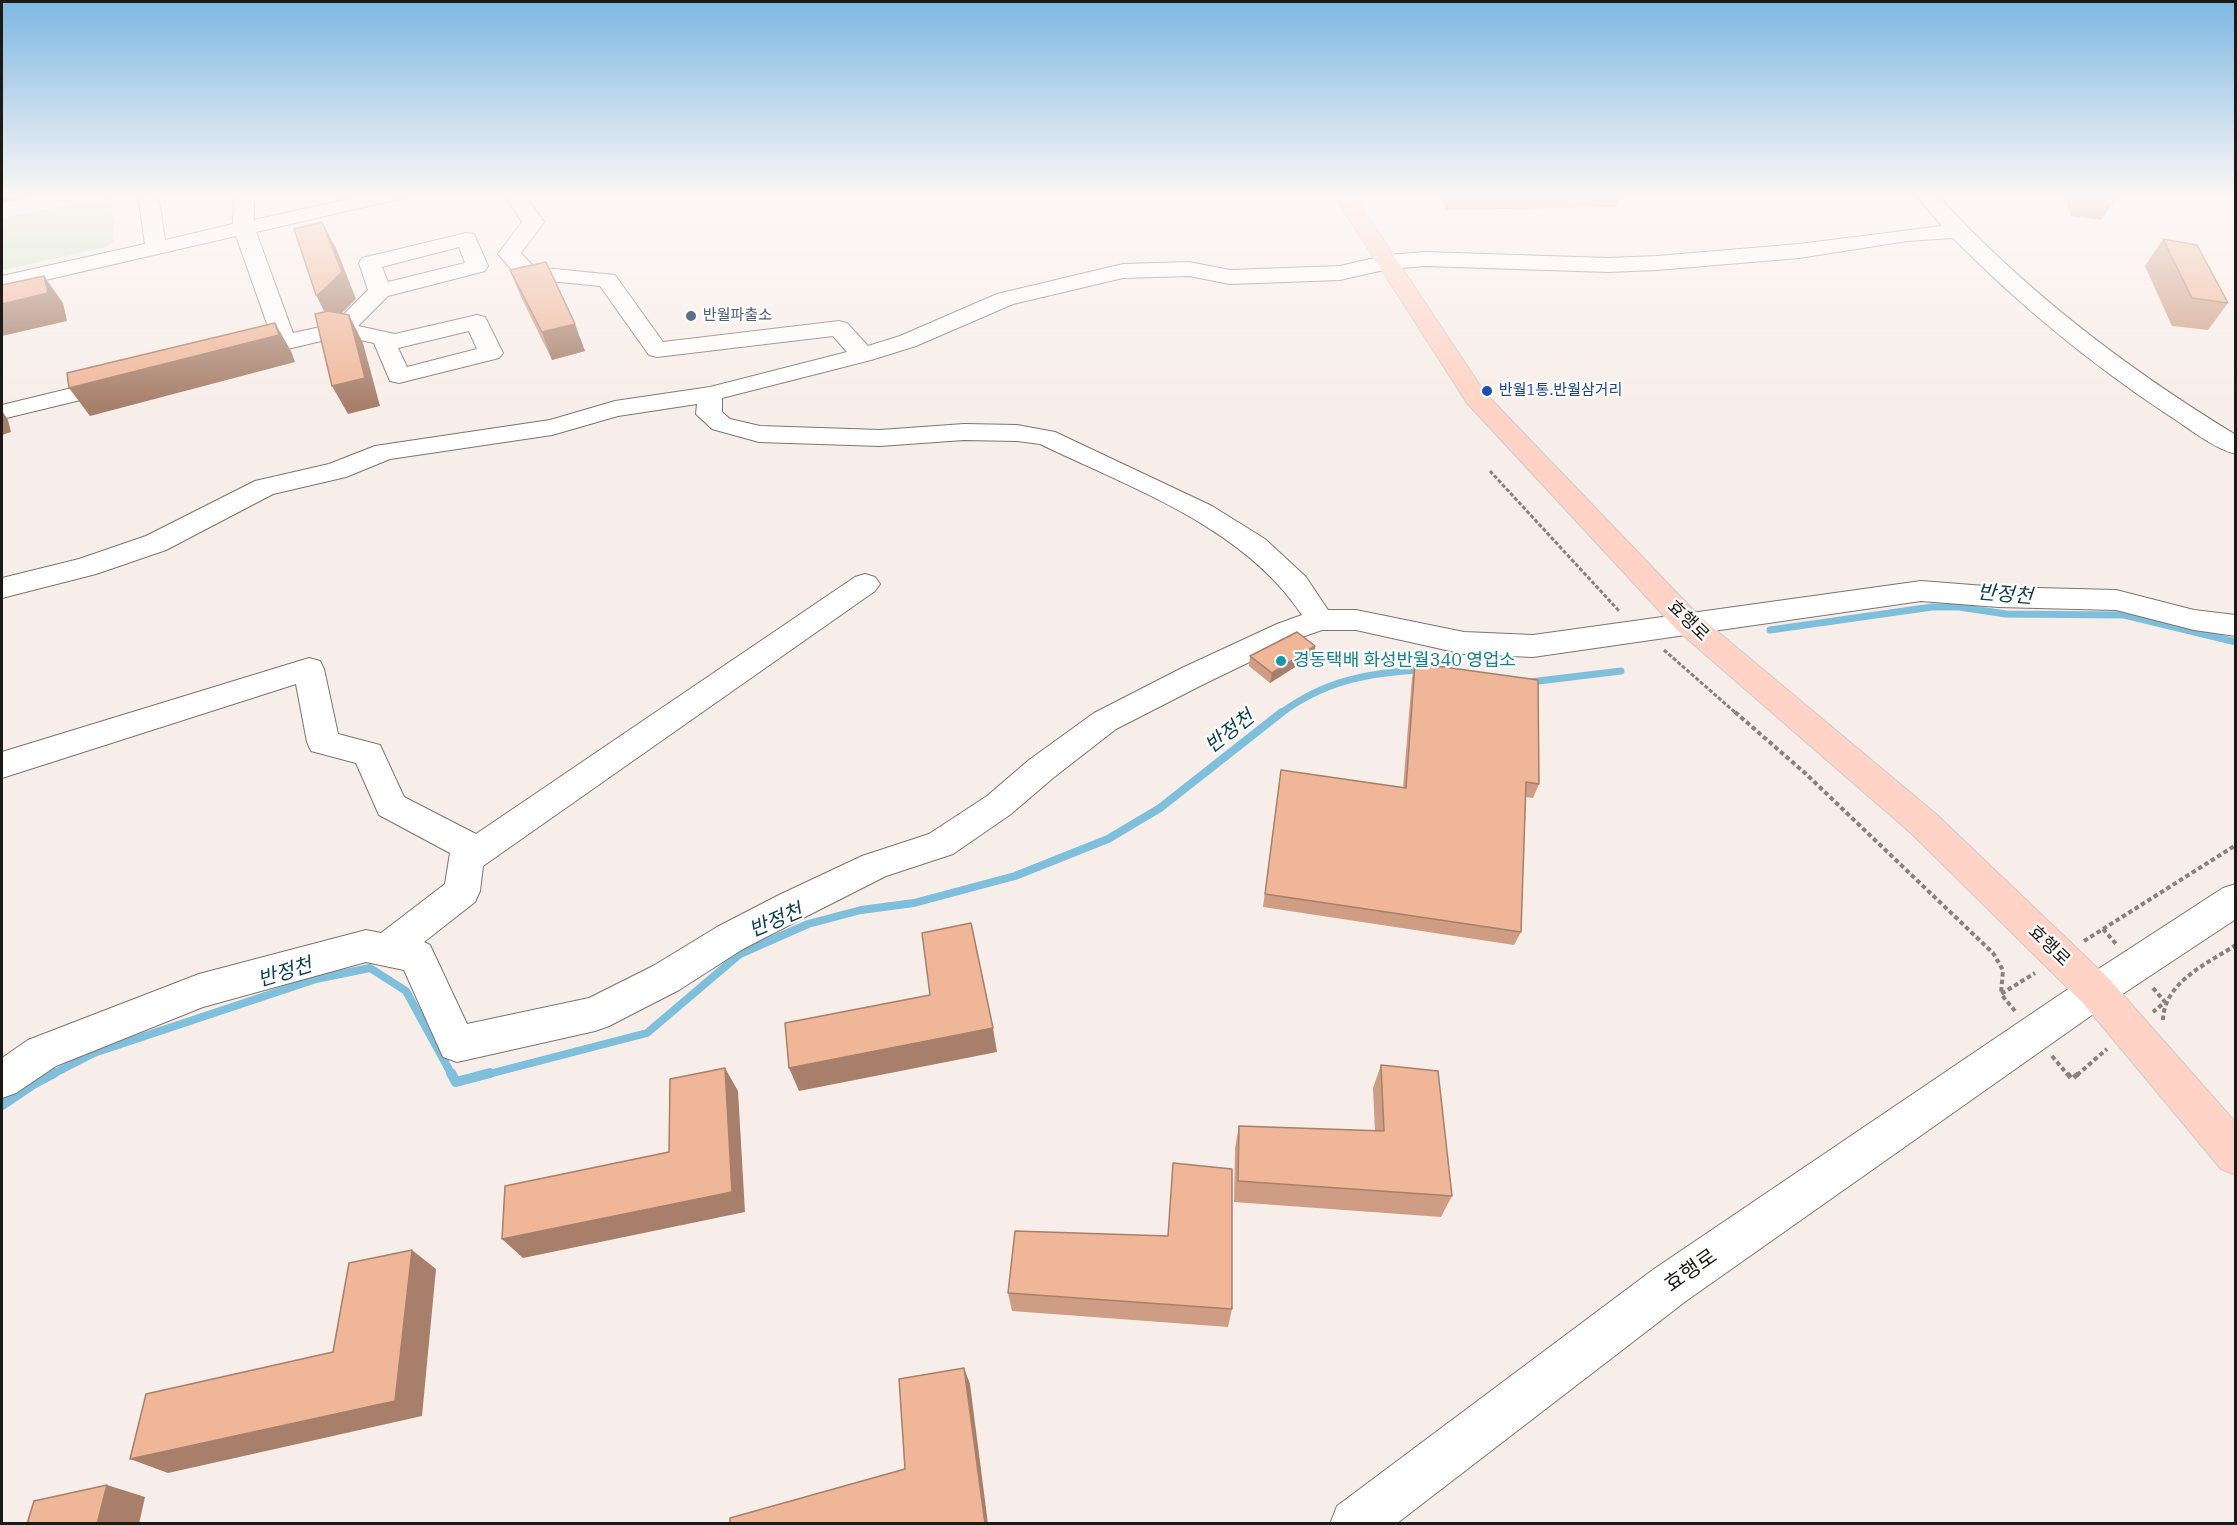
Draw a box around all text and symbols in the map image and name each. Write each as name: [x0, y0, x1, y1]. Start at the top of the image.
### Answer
place label: 반월파출소: [703, 307, 772, 325]
marker: 반월파출소: [684, 309, 698, 323]
place label: 반월1통.반월삼거리: [1499, 382, 1622, 400]
marker: 반월1통.반월삼거리: [1480, 384, 1494, 398]
water label: 반정천: [1976, 581, 2034, 609]
street label: 효행로: [1663, 596, 1713, 646]
place label: 경동택배 화성반월340 영업소: [1293, 650, 1516, 672]
marker: 경동택배 화성반월340 영업소: [1274, 654, 1288, 668]
water label: 반정천: [1201, 706, 1259, 758]
water label: 반정천: [746, 899, 806, 943]
street label: 효행로: [2024, 921, 2074, 971]
water label: 반정천: [255, 953, 315, 993]
street label: 효행로: [1660, 1244, 1722, 1298]

